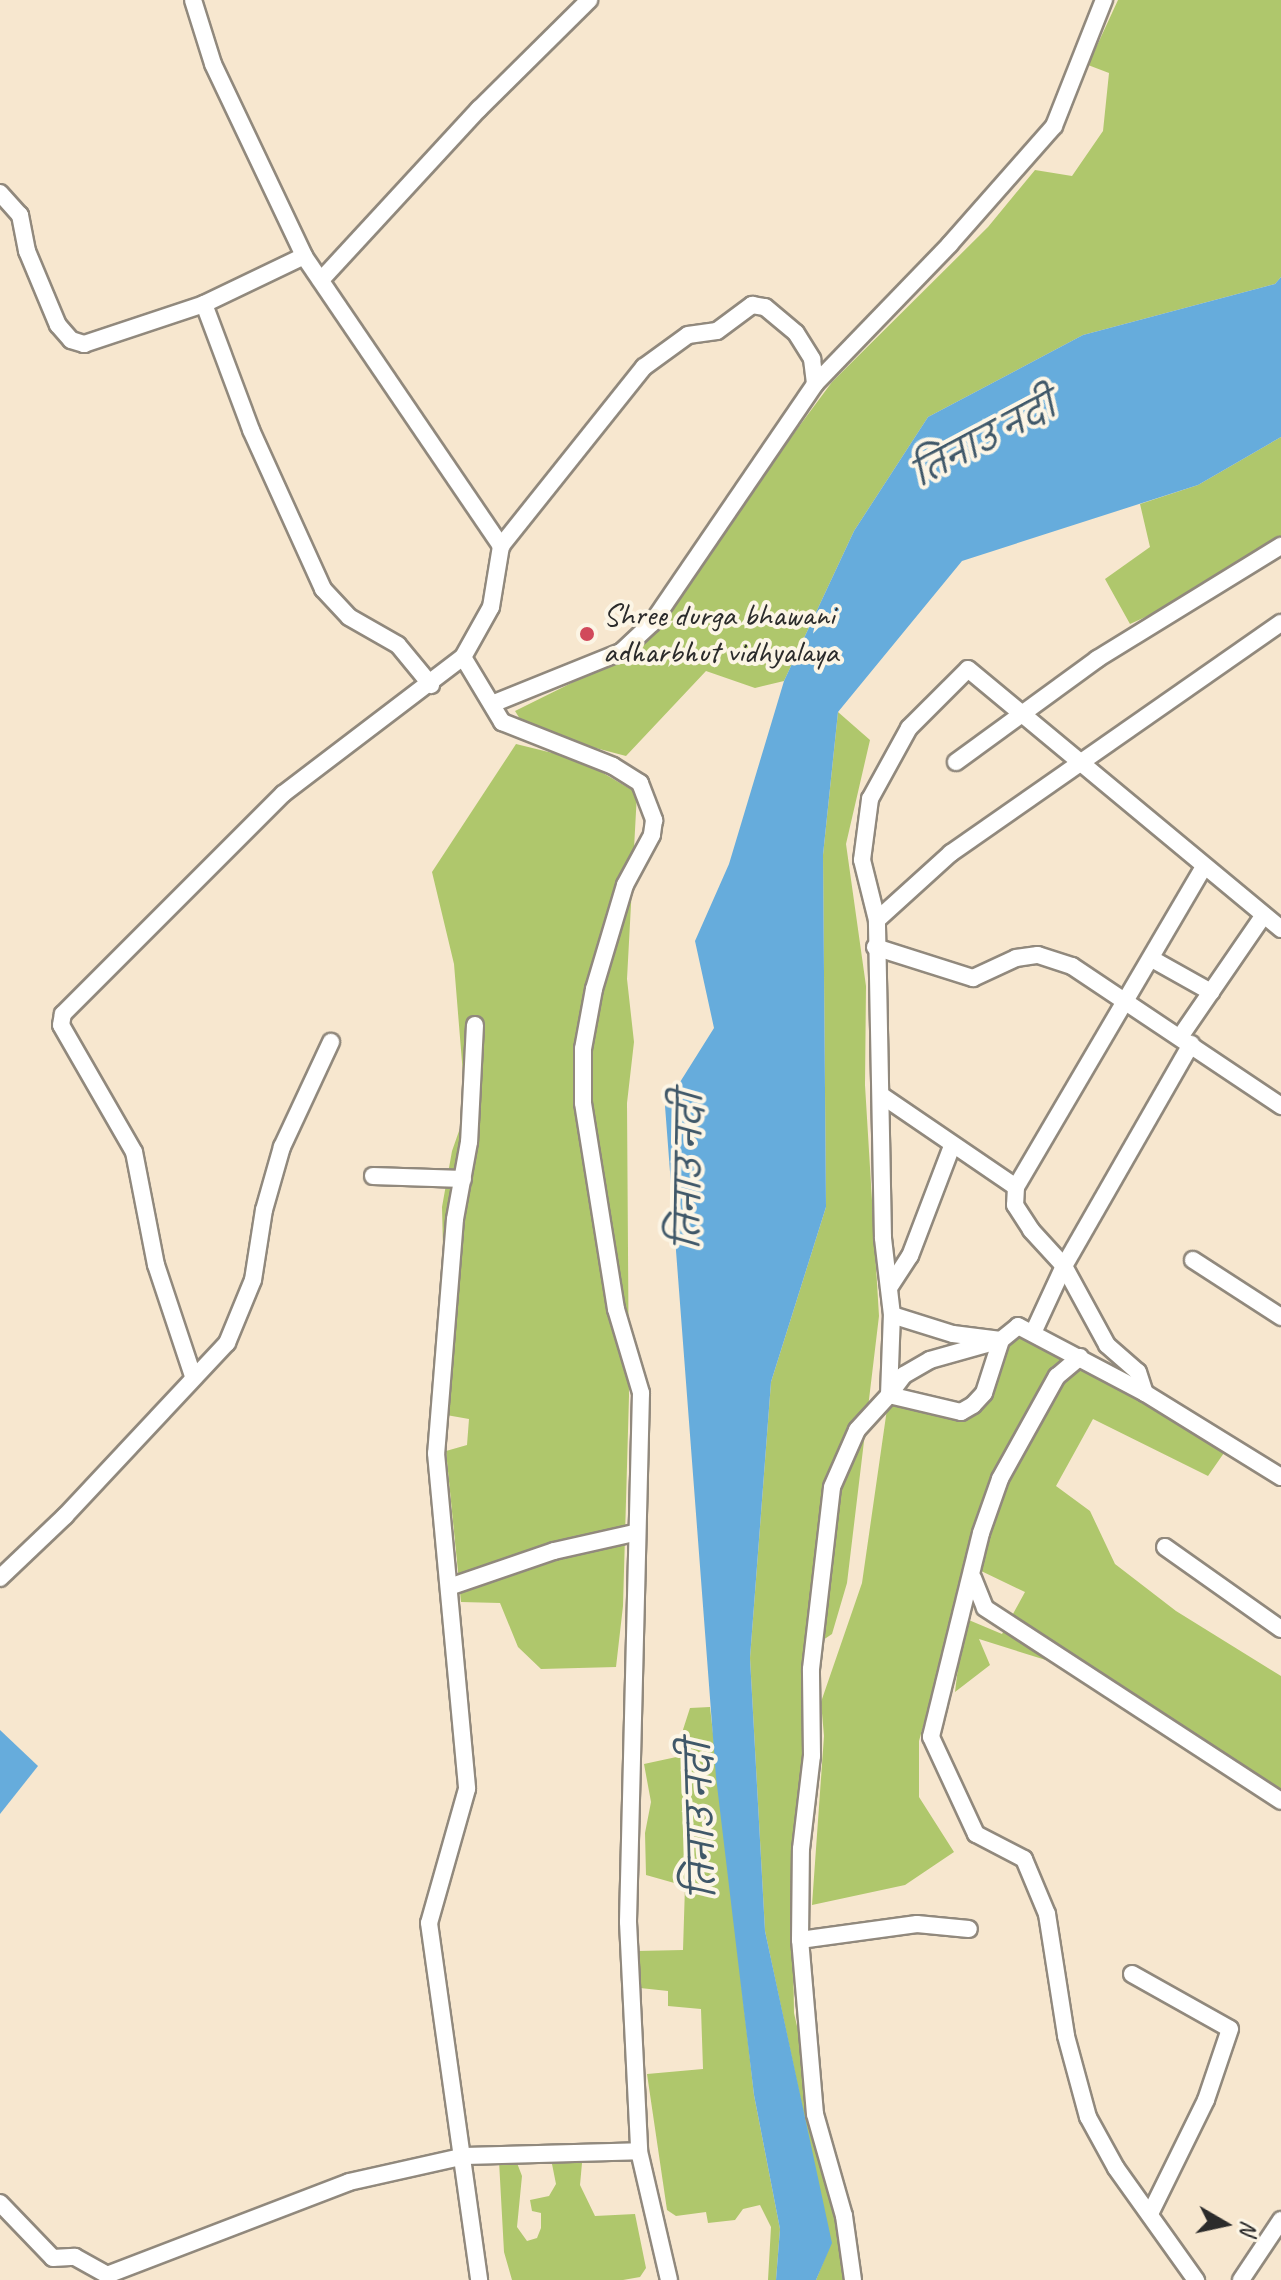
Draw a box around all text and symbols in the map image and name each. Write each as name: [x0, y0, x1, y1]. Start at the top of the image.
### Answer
water label: तिनाउ नदी: [905, 385, 1063, 495]
place label: Shree durga bhawani adharbhut vidhyalaya: [603, 597, 838, 672]
marker: Shree durga bhawani adharbhut vidhyalaya: [578, 625, 596, 643]
water label: तिनाउ नदी: [667, 1092, 711, 1250]
water label: तिनाउ नदी: [678, 1740, 724, 1900]
north arrow: [1185, 2184, 1265, 2264]
text: N: [1234, 2219, 1264, 2237]

